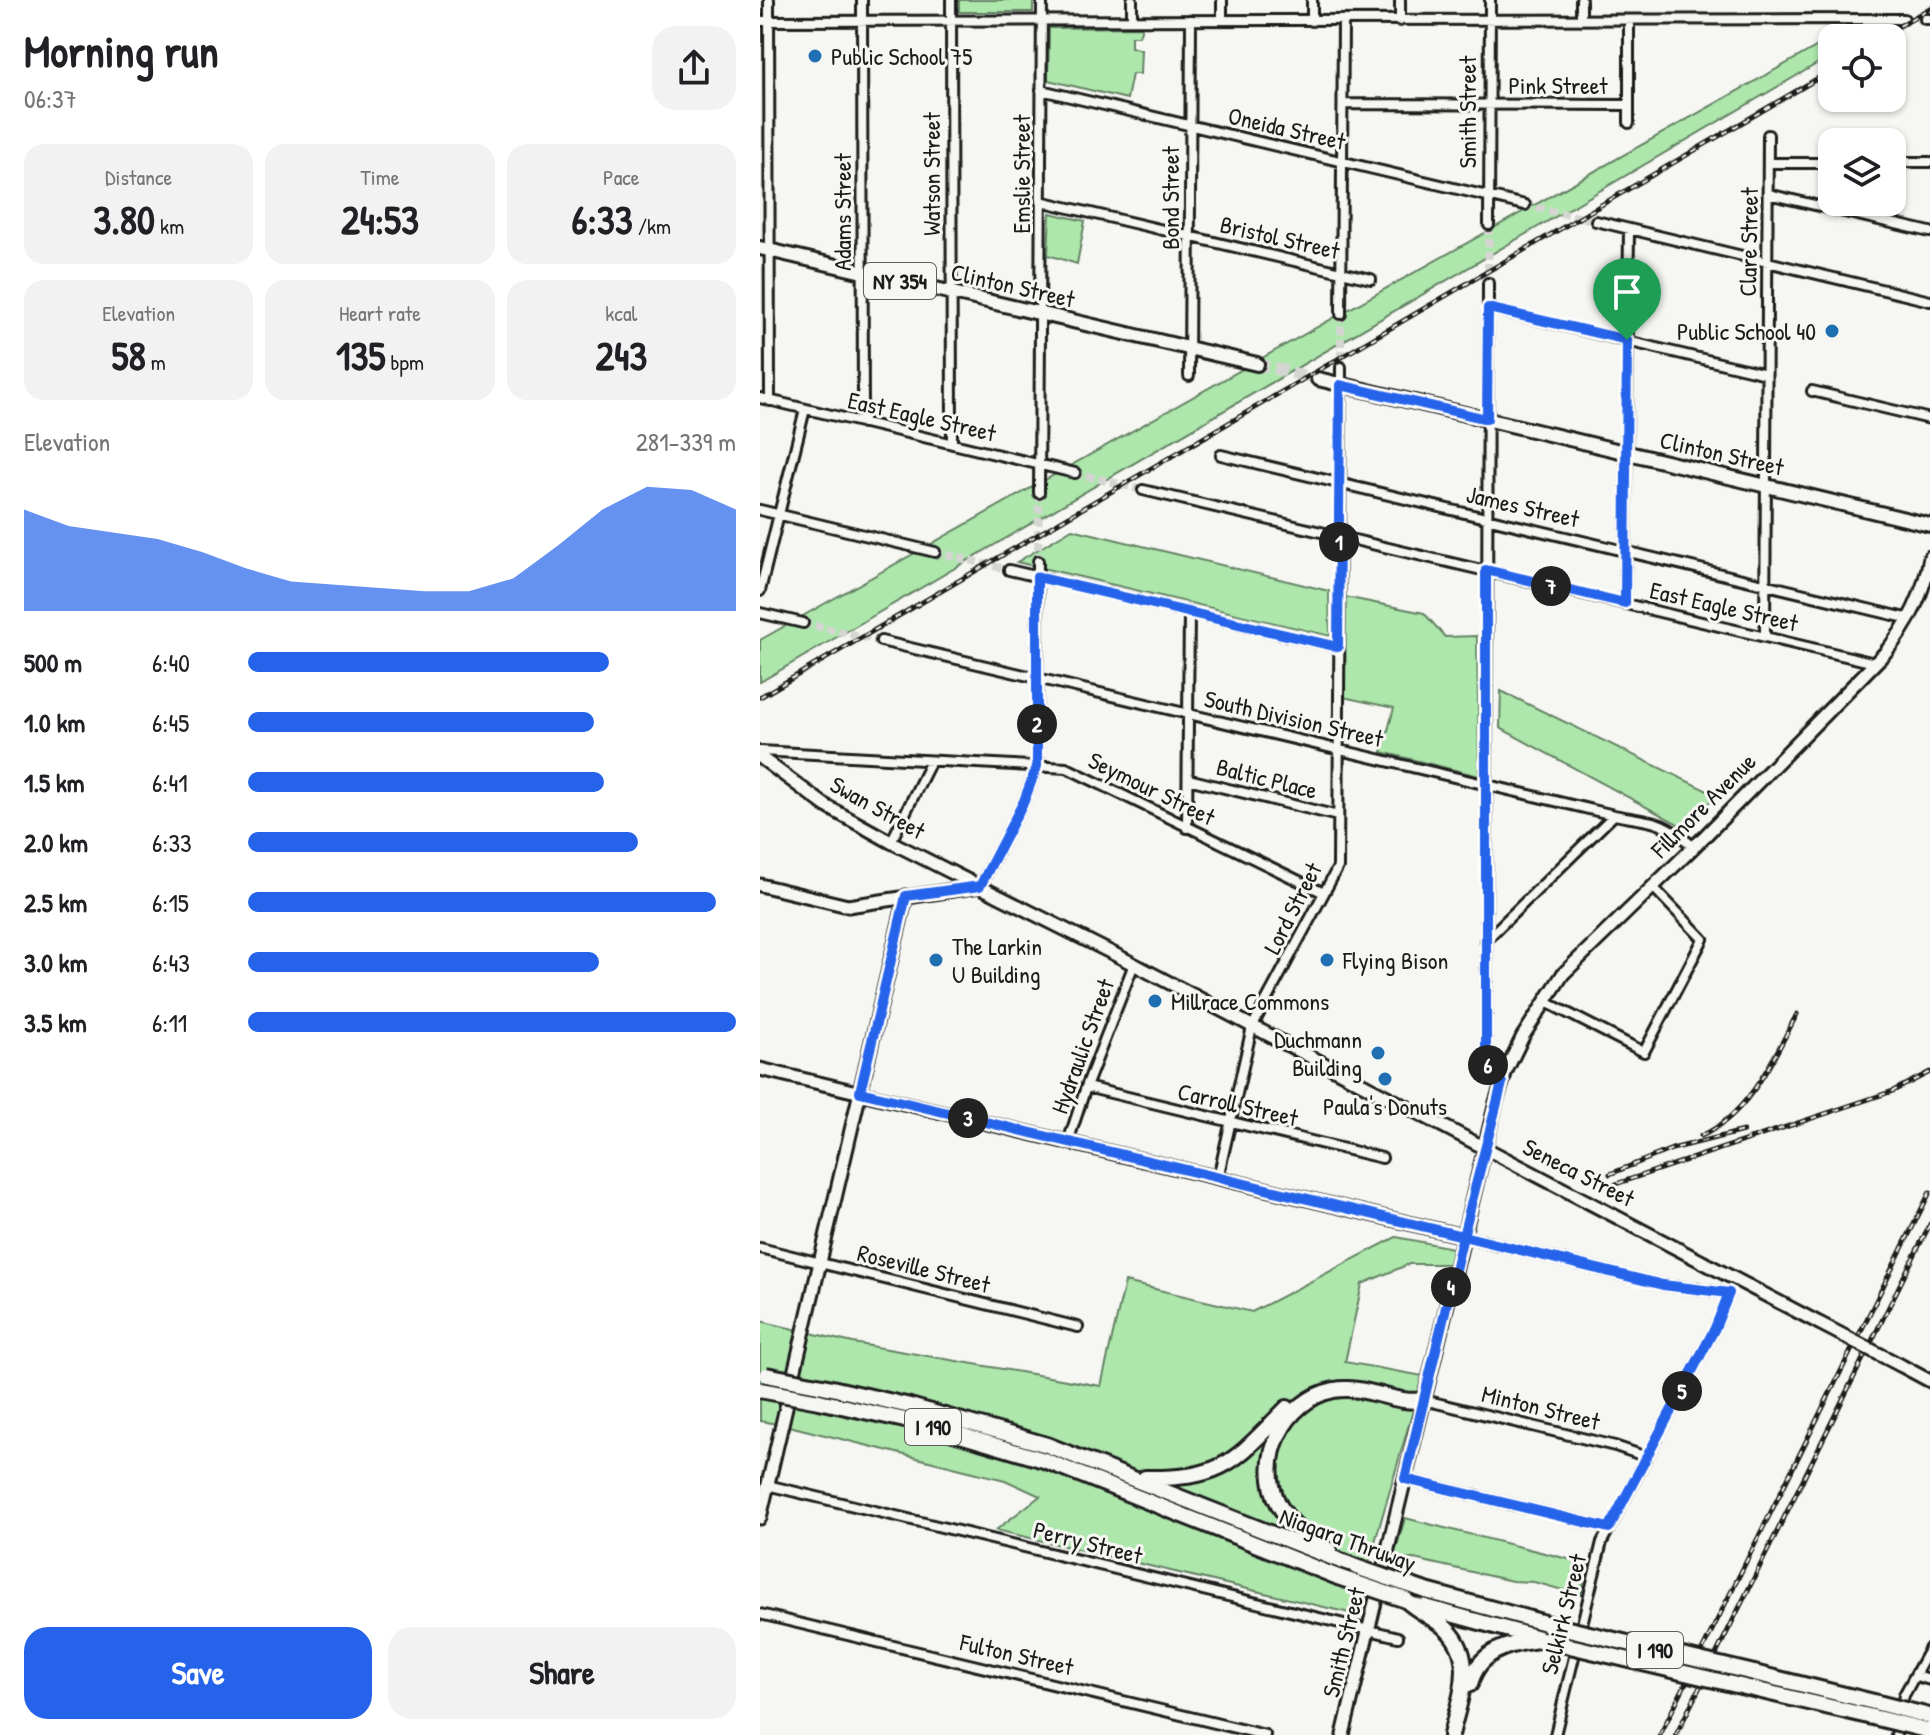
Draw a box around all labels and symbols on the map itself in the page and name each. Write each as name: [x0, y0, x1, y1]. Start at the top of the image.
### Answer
place label: Public School 75: [831, 40, 972, 72]
marker: Public School 75: [806, 47, 824, 65]
street label: Smith Street: [1451, 55, 1483, 168]
street label: Pink Street: [1508, 69, 1608, 101]
street label: Oneida Street: [1225, 99, 1349, 157]
street label: Watson Street: [915, 111, 947, 236]
street label: Emslie Street: [1005, 114, 1037, 233]
street label: Bond Street: [1154, 146, 1186, 250]
street label: Adams Street: [826, 153, 858, 271]
street label: Clare Street: [1731, 186, 1765, 297]
street label: Bristol Street: [1217, 208, 1344, 266]
street label: Clinton Street: [948, 255, 1079, 315]
pin: [1593, 258, 1661, 340]
road number: NY 354: [864, 263, 936, 299]
place label: Public School 40: [1677, 315, 1816, 347]
marker: Public School 40: [1823, 322, 1841, 340]
street label: East Eagle Street: [845, 383, 1000, 449]
street label: Clinton Street: [1657, 423, 1788, 483]
street label: James Street: [1463, 477, 1583, 535]
pin: 1: [1319, 522, 1359, 562]
pin: 7: [1531, 566, 1571, 606]
street label: East Eagle Street: [1647, 573, 1802, 639]
street label: South Division Street: [1202, 682, 1387, 754]
pin: 2: [1017, 704, 1057, 744]
street label: Seymour Street: [1083, 744, 1221, 833]
street label: Fillmore Avenue: [1643, 745, 1763, 865]
street label: Baltic Place: [1213, 750, 1321, 806]
street label: Swan Street: [825, 768, 932, 847]
street label: Lord Street: [1255, 856, 1329, 959]
place label: The Larkin U Building: [952, 930, 1042, 990]
place label: Flying Bison: [1342, 944, 1448, 976]
marker: The Larkin U Building: [927, 951, 945, 969]
marker: Flying Bison: [1318, 951, 1336, 969]
street label: Hydraulic Street: [1043, 973, 1121, 1118]
place label: Millrace Commons: [1171, 985, 1329, 1017]
marker: Millrace Commons: [1146, 992, 1164, 1010]
place label: Duchmann Building: [1274, 1023, 1362, 1083]
marker: Duchmann Building: [1369, 1044, 1387, 1062]
pin: 6: [1468, 1045, 1508, 1085]
marker: Paula's Donuts: [1376, 1070, 1394, 1088]
street label: Carroll Street: [1175, 1075, 1302, 1134]
place label: Paula's Donuts: [1323, 1090, 1447, 1122]
pin: 3: [948, 1098, 988, 1138]
street label: Seneca Street: [1518, 1130, 1641, 1214]
street label: Roseville Street: [854, 1236, 994, 1300]
pin: 4: [1431, 1267, 1471, 1307]
pin: 5: [1662, 1371, 1702, 1411]
street label: Minton Street: [1479, 1377, 1604, 1437]
road number: I 190: [905, 1409, 961, 1445]
street label: Niagara Thruway: [1276, 1500, 1420, 1578]
street label: Perry Street: [1030, 1513, 1146, 1571]
street label: Selkirk Street: [1533, 1550, 1594, 1677]
street label: Smith Street: [1314, 1583, 1372, 1700]
street label: Fulton Street: [956, 1625, 1077, 1683]
road number: I 190: [1627, 1632, 1683, 1668]

